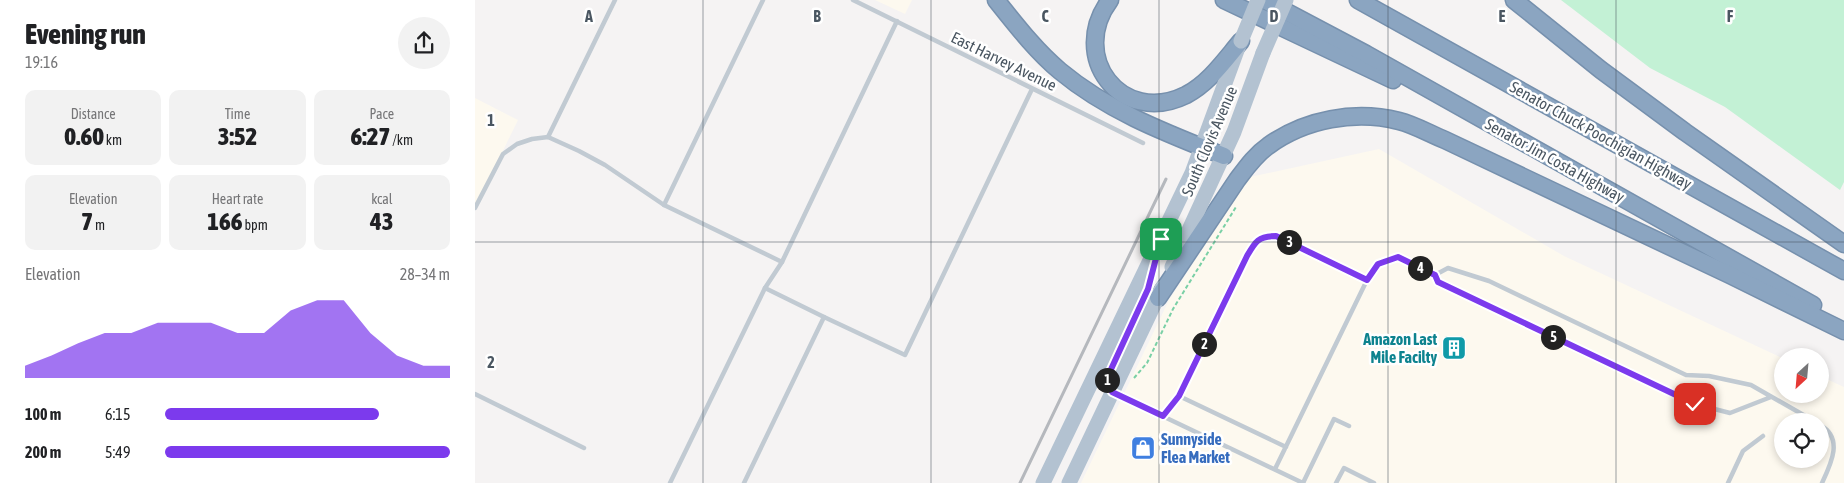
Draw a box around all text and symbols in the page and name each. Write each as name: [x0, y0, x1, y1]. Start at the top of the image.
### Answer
text: A: [584, 7, 593, 25]
text: B: [813, 7, 821, 25]
text: C: [1041, 7, 1049, 25]
text: D: [1270, 7, 1279, 25]
text: E: [1499, 7, 1506, 25]
text: F: [1727, 7, 1734, 25]
button: share: [398, 17, 450, 69]
text: Evening run: [25, 18, 146, 50]
street label: East Harvey Avenue: [948, 28, 1060, 95]
text: 19:16: [25, 53, 58, 71]
street label: Senator Chuck Poochigian Highway: [1507, 77, 1695, 194]
street label: South Clovis Avenue: [1178, 83, 1240, 199]
text: Distance: [71, 106, 116, 122]
text: Time: [225, 106, 250, 122]
text: Pace: [370, 106, 394, 122]
text: 1: [487, 111, 495, 129]
street label: Senator Jim Costa Highway: [1482, 114, 1628, 207]
text: 0.60: [64, 122, 104, 150]
text: 3:52: [218, 122, 257, 150]
text: 6:27: [351, 122, 390, 150]
text: km: [104, 132, 122, 148]
text: /km: [390, 132, 413, 148]
text: Elevation: [69, 191, 117, 207]
text: Heart rate: [212, 191, 263, 207]
text: kcal: [371, 191, 392, 207]
text: 7: [81, 207, 93, 235]
text: 166: [207, 207, 242, 235]
text: 43: [370, 207, 394, 235]
text: m: [93, 217, 105, 233]
text: bpm: [242, 217, 268, 233]
pin: [1140, 218, 1182, 260]
icon: arrive: [1147, 225, 1175, 253]
pin: 3: [1277, 230, 1301, 254]
text: 3: [1286, 234, 1293, 250]
pin: 4: [1407, 256, 1433, 280]
text: 4: [1417, 260, 1424, 276]
text: Elevation: [25, 265, 80, 283]
text: 28–34 m: [400, 265, 450, 283]
pin: 5: [1541, 324, 1565, 350]
text: 5: [1550, 329, 1557, 345]
place label: Amazon Last Mile Facilty: [1362, 330, 1437, 366]
pin: 2: [1191, 332, 1217, 356]
building icon: Amazon Last Mile Facilty: [1441, 335, 1467, 361]
text: 2: [1201, 336, 1208, 352]
north arrow: [1774, 348, 1829, 402]
map controls: [1774, 348, 1829, 468]
text: 2: [487, 353, 495, 371]
pin: 1: [1095, 368, 1119, 392]
text: 1: [1104, 372, 1111, 388]
pin: [1674, 383, 1716, 425]
icon: check: [1681, 390, 1709, 418]
text: 100 m: [25, 405, 61, 423]
text: 6:15: [105, 405, 130, 423]
button: locate: [1774, 413, 1829, 468]
place label: Sunnyside Flea Market: [1161, 430, 1230, 466]
shop icon: Sunnyside Flea Market: [1130, 435, 1156, 461]
text: 200 m: [25, 443, 61, 461]
text: 5:49: [105, 443, 130, 461]

